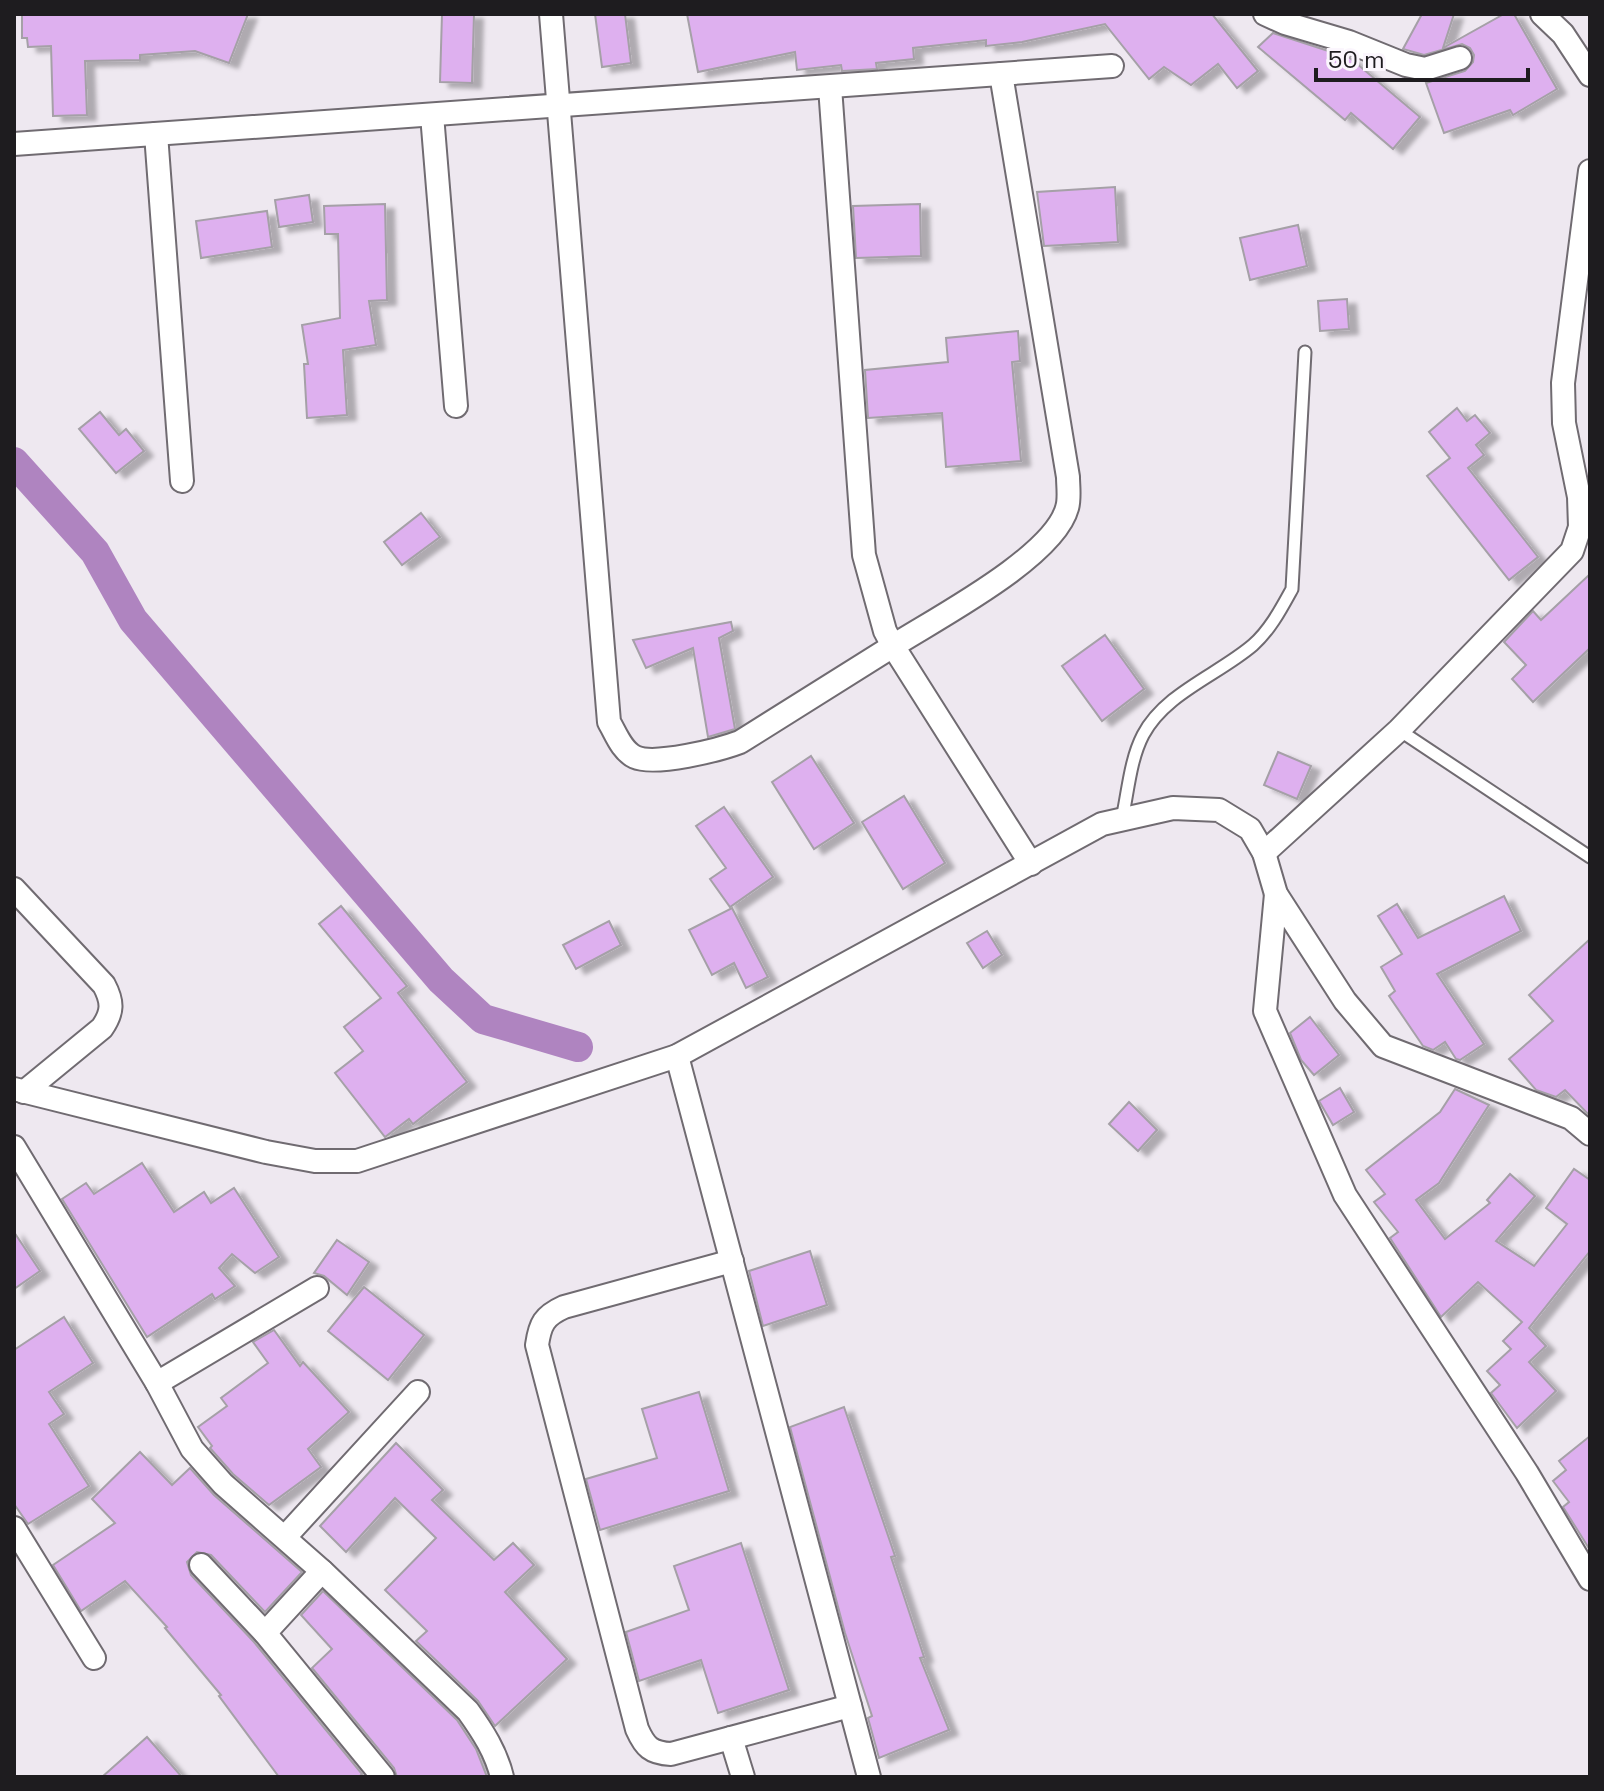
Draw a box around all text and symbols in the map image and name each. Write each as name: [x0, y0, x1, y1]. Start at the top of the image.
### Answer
scale bar: [1316, 32, 1528, 82]
text: 50 m: [1328, 44, 1385, 75]

